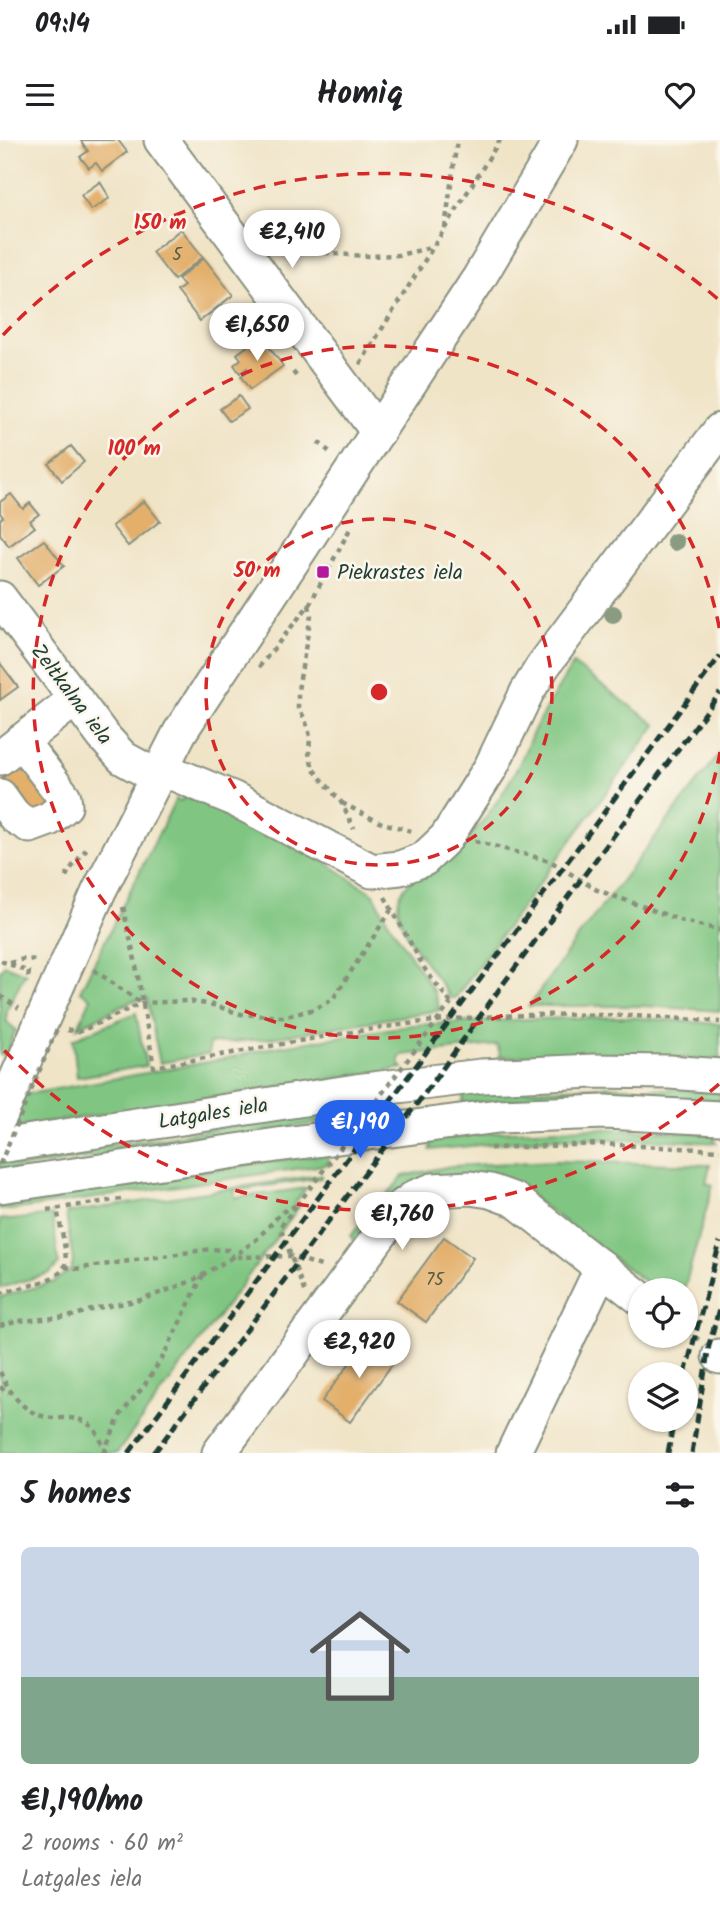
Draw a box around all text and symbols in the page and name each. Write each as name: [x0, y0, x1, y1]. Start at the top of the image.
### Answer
text: 09:14: [35, 4, 90, 46]
text: Homiq: [317, 69, 403, 120]
icon: menu: [21, 76, 59, 114]
icon: heart: [661, 76, 699, 114]
text: 150 m: [133, 207, 187, 240]
pin: €2,410: [235, 211, 349, 270]
text: €2,410: [259, 215, 325, 251]
house number: 5: [172, 241, 183, 270]
pin: €1,650: [200, 304, 314, 363]
text: €1,650: [225, 308, 289, 344]
text: 100 m: [107, 433, 161, 466]
text: 50 m: [233, 555, 280, 588]
place label: Piekrastes iela: [337, 557, 463, 590]
marker: Piekrastes iela: [315, 564, 331, 580]
street label: Zeltkalna iela: [22, 637, 120, 753]
centre of rings: [367, 680, 391, 704]
street label: Latgales iela: [156, 1090, 270, 1139]
pin: €1,190: [303, 1100, 417, 1160]
text: €1,190: [331, 1105, 389, 1141]
pin: €1,760: [345, 1192, 459, 1252]
text: €1,760: [371, 1197, 433, 1233]
house number: 75: [426, 1266, 445, 1295]
map controls: [628, 1278, 698, 1432]
button: locate: [628, 1278, 698, 1348]
pin: €2,920: [302, 1320, 416, 1380]
text: €2,920: [324, 1325, 394, 1361]
button: layers: [628, 1362, 698, 1432]
text: 5 homes: [21, 1471, 132, 1519]
icon: filters: [661, 1476, 699, 1514]
icon: home: [297, 1593, 423, 1719]
text: €1,190/mo: [21, 1778, 143, 1826]
text: 2 rooms · 60 m²: [21, 1826, 183, 1862]
text: Latgales iela: [21, 1862, 142, 1898]

